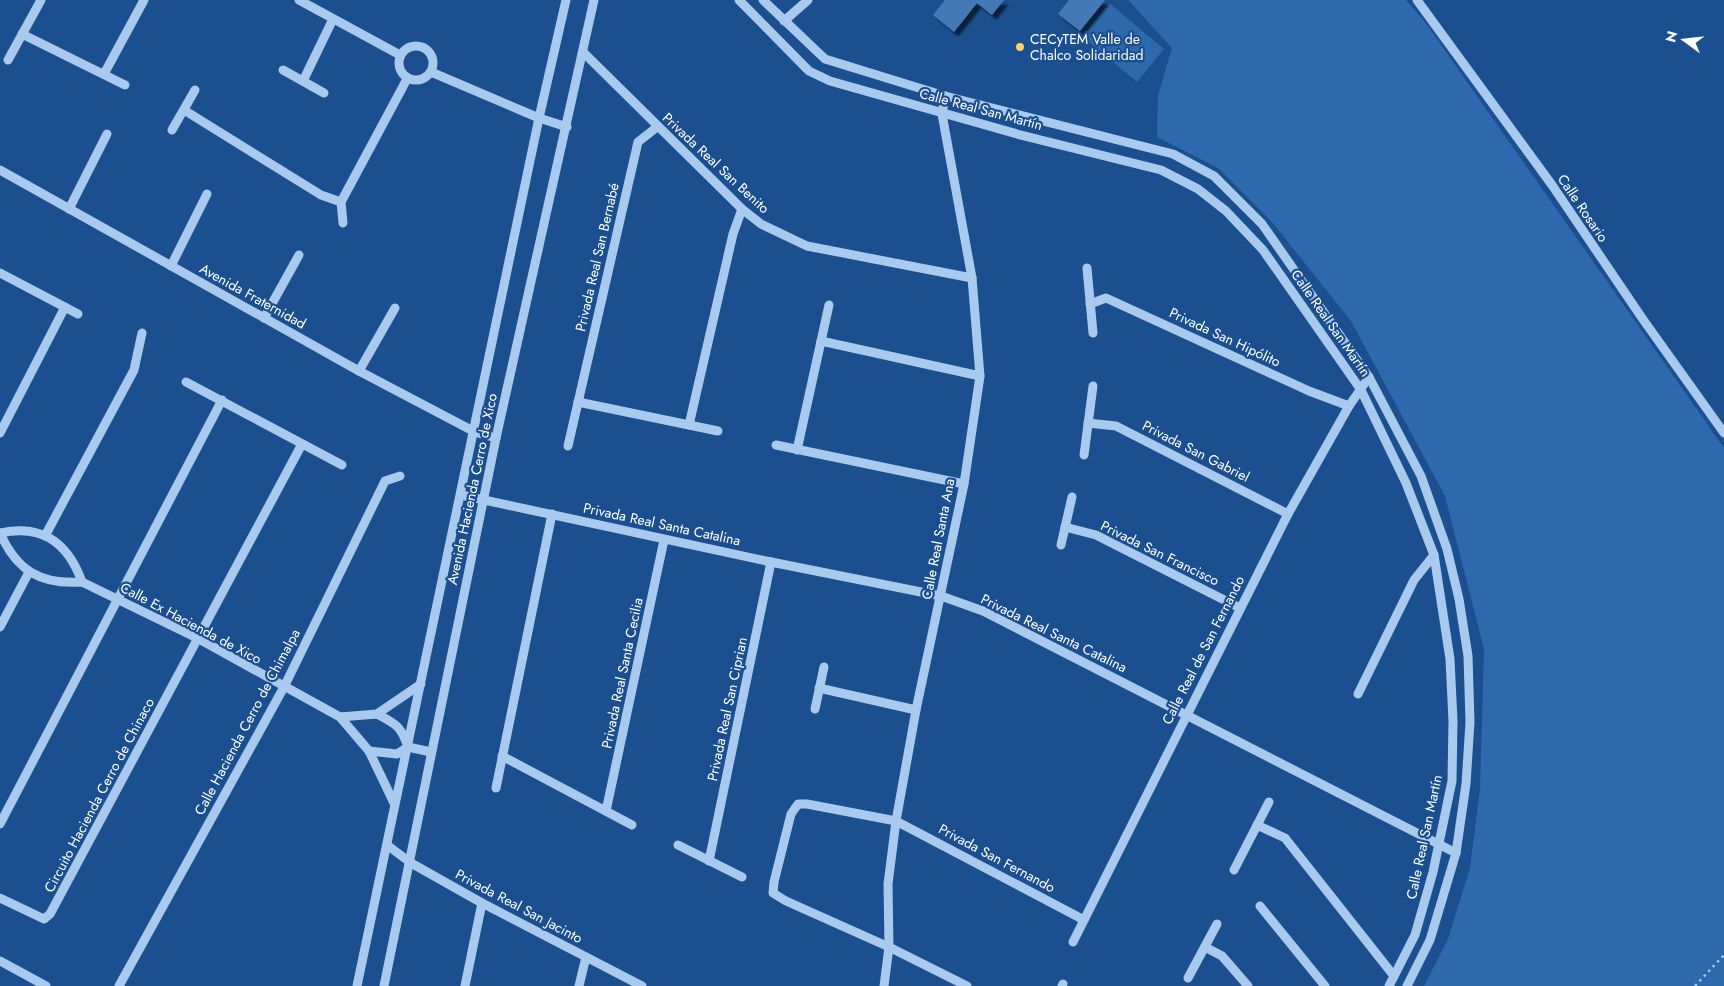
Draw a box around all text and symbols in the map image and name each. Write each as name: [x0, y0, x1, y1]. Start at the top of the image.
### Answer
north arrow: [1659, 15, 1709, 65]
place label: CECyTEM Valle de Chalco Solidaridad: [1030, 29, 1143, 65]
text: N: [1660, 29, 1683, 45]
marker: CECyTEM Valle de Chalco Solidaridad: [1014, 41, 1026, 53]
street label: Calle Real San Martín: [917, 83, 1045, 135]
street label: Privada Real San Benito: [658, 108, 774, 218]
street label: Calle Rosario: [1553, 170, 1613, 246]
street label: Privada Real San Bernabé: [570, 181, 624, 333]
street label: Avenida Fraternidad: [196, 258, 310, 334]
street label: Calle Real San Martín: [1287, 265, 1375, 381]
street label: Privada San Hipólito: [1166, 302, 1284, 372]
street label: Avenida Hacienda Cerro de Xico: [442, 391, 502, 587]
street label: Privada San Gabriel: [1139, 415, 1253, 487]
street label: Calle Real Santa Ana: [916, 477, 960, 601]
street label: Privada Real Santa Catalina: [582, 498, 742, 550]
street label: Privada San Francisco: [1097, 516, 1223, 591]
street label: Calle Real de San Fernando: [1157, 572, 1249, 728]
street label: Calle Ex Hacienda de Xico: [117, 577, 266, 669]
street label: Privada Real Santa Catalina: [978, 589, 1130, 677]
street label: Privada Real Santa Cecilia: [596, 596, 648, 750]
street label: Calle Hacienda Cerro de Chimalpa: [189, 625, 305, 819]
street label: Privada Real San Ciprian: [702, 635, 752, 783]
street label: Circuito Hacienda Cerro de Chinaco: [39, 694, 159, 896]
street label: Calle Real San Martín: [1401, 773, 1447, 901]
street label: Privada San Fernando: [935, 819, 1059, 897]
street label: Privada Real San Jacinto: [452, 864, 587, 948]

